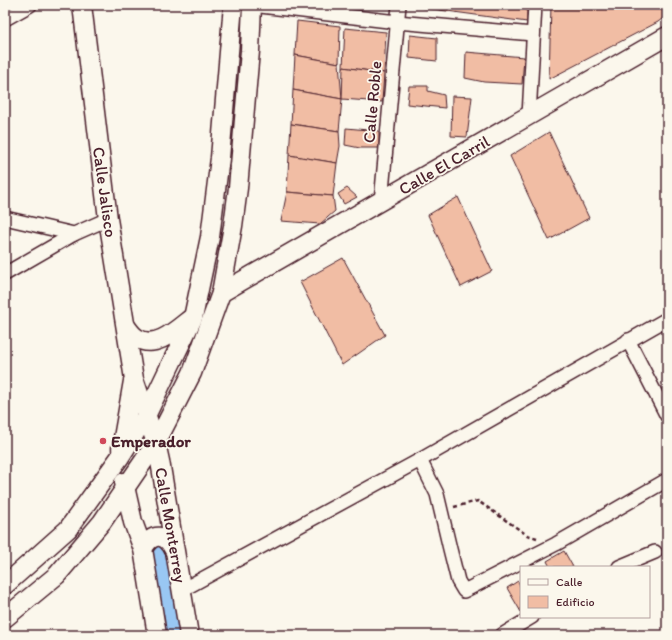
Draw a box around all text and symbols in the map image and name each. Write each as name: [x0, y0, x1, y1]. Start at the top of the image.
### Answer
street label: Calle Roble: [358, 60, 386, 144]
street label: Calle El Carril: [395, 131, 493, 199]
street label: Calle Jalisco: [89, 146, 121, 238]
place label: Emperador: [111, 431, 191, 452]
marker: Emperador: [98, 436, 108, 446]
street label: Calle Monterrey: [151, 466, 191, 584]
legend: [520, 566, 650, 618]
text: Calle: [556, 575, 583, 589]
text: Edificio: [556, 595, 595, 609]

